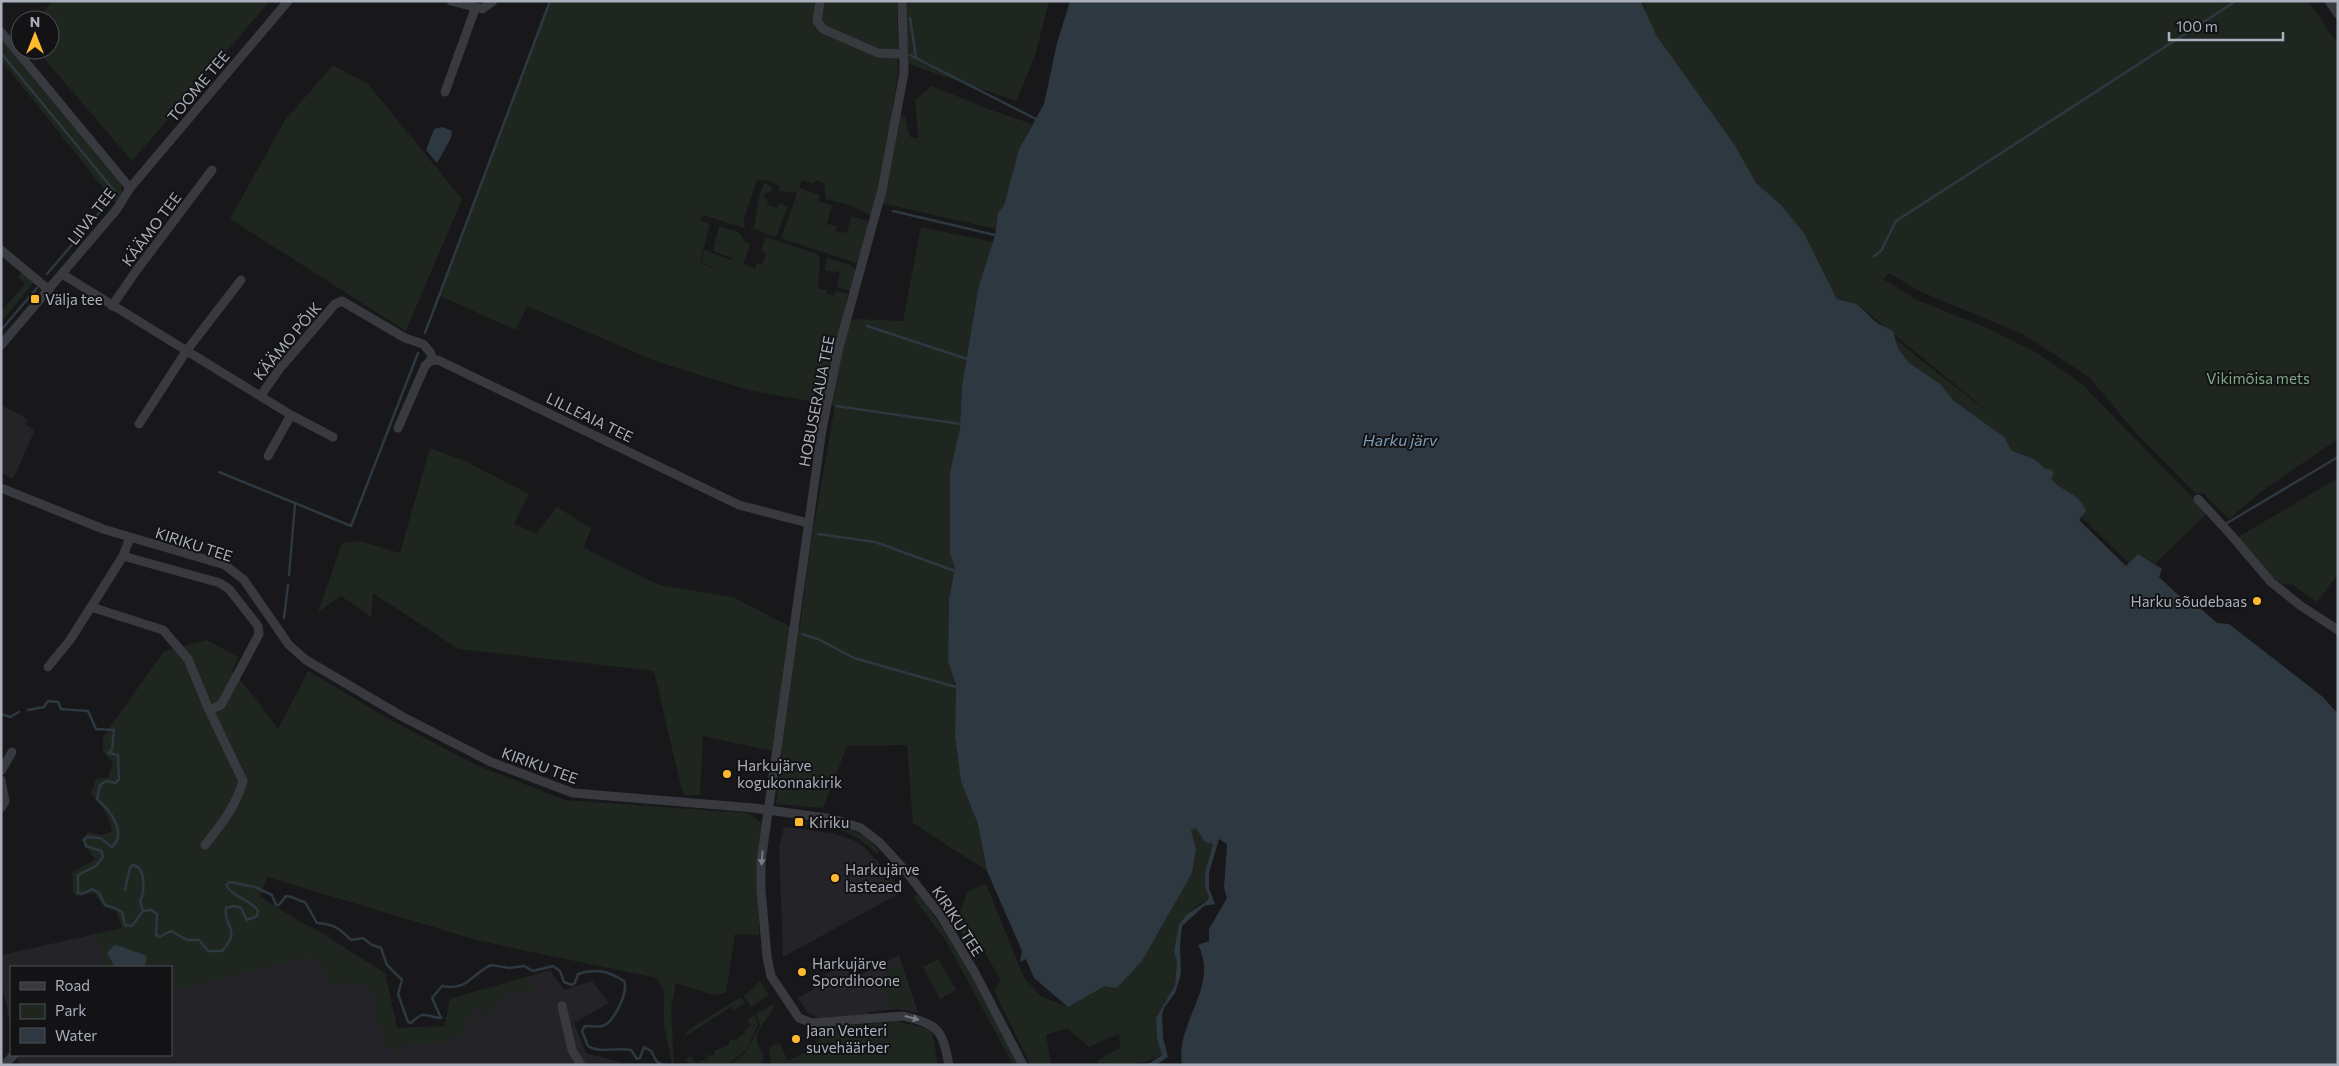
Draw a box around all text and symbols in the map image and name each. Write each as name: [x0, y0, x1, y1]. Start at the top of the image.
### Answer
north arrow: [10, 10, 60, 60]
scale bar: [2169, 10, 2283, 42]
text: N: [30, 13, 40, 30]
text: 100 m: [2176, 17, 2218, 35]
street label: TOOME TEE: [163, 47, 233, 125]
street label: LIIVA TEE: [63, 184, 119, 248]
street label: KÄÄMO TEE: [118, 189, 185, 269]
place label: Välja tee: [45, 290, 103, 308]
marker: Välja tee: [29, 293, 41, 305]
street label: KÄÄMO PÕIK: [249, 298, 325, 384]
street label: HOBUSERAUA TEE: [794, 334, 838, 468]
park label: Vikimõisa mets: [2206, 369, 2310, 387]
street label: LILLEAIA TEE: [544, 388, 636, 446]
water label: Harku järv: [1363, 430, 1438, 449]
street label: KIRIKU TEE: [153, 523, 235, 565]
place label: Harku sõudebaas: [2130, 592, 2247, 610]
marker: Harku sõudebaas: [2251, 595, 2263, 607]
street label: KIRIKU TEE: [499, 743, 581, 787]
place label: Harkujärve kogukonnakirik: [737, 756, 842, 791]
marker: Harkujärve kogukonnakirik: [721, 768, 733, 780]
place label: Kiriku: [809, 813, 849, 831]
marker: Kiriku: [793, 816, 805, 828]
one-way arrow: [758, 850, 766, 866]
place label: Harkujärve lasteaed: [845, 860, 920, 895]
marker: Harkujärve lasteaed: [829, 872, 841, 884]
street label: KIRIKU TEE: [929, 883, 987, 959]
place label: Harkujärve Spordihoone: [812, 954, 900, 989]
legend: [10, 966, 172, 1056]
marker: Harkujärve Spordihoone: [796, 966, 808, 978]
text: Road: [55, 976, 90, 994]
text: Park: [55, 1001, 86, 1019]
one-way arrow: [905, 1015, 920, 1023]
place label: Jaan Venteri suvehäärber: [806, 1021, 889, 1056]
text: Water: [55, 1026, 97, 1044]
marker: Jaan Venteri suvehäärber: [790, 1033, 802, 1045]

